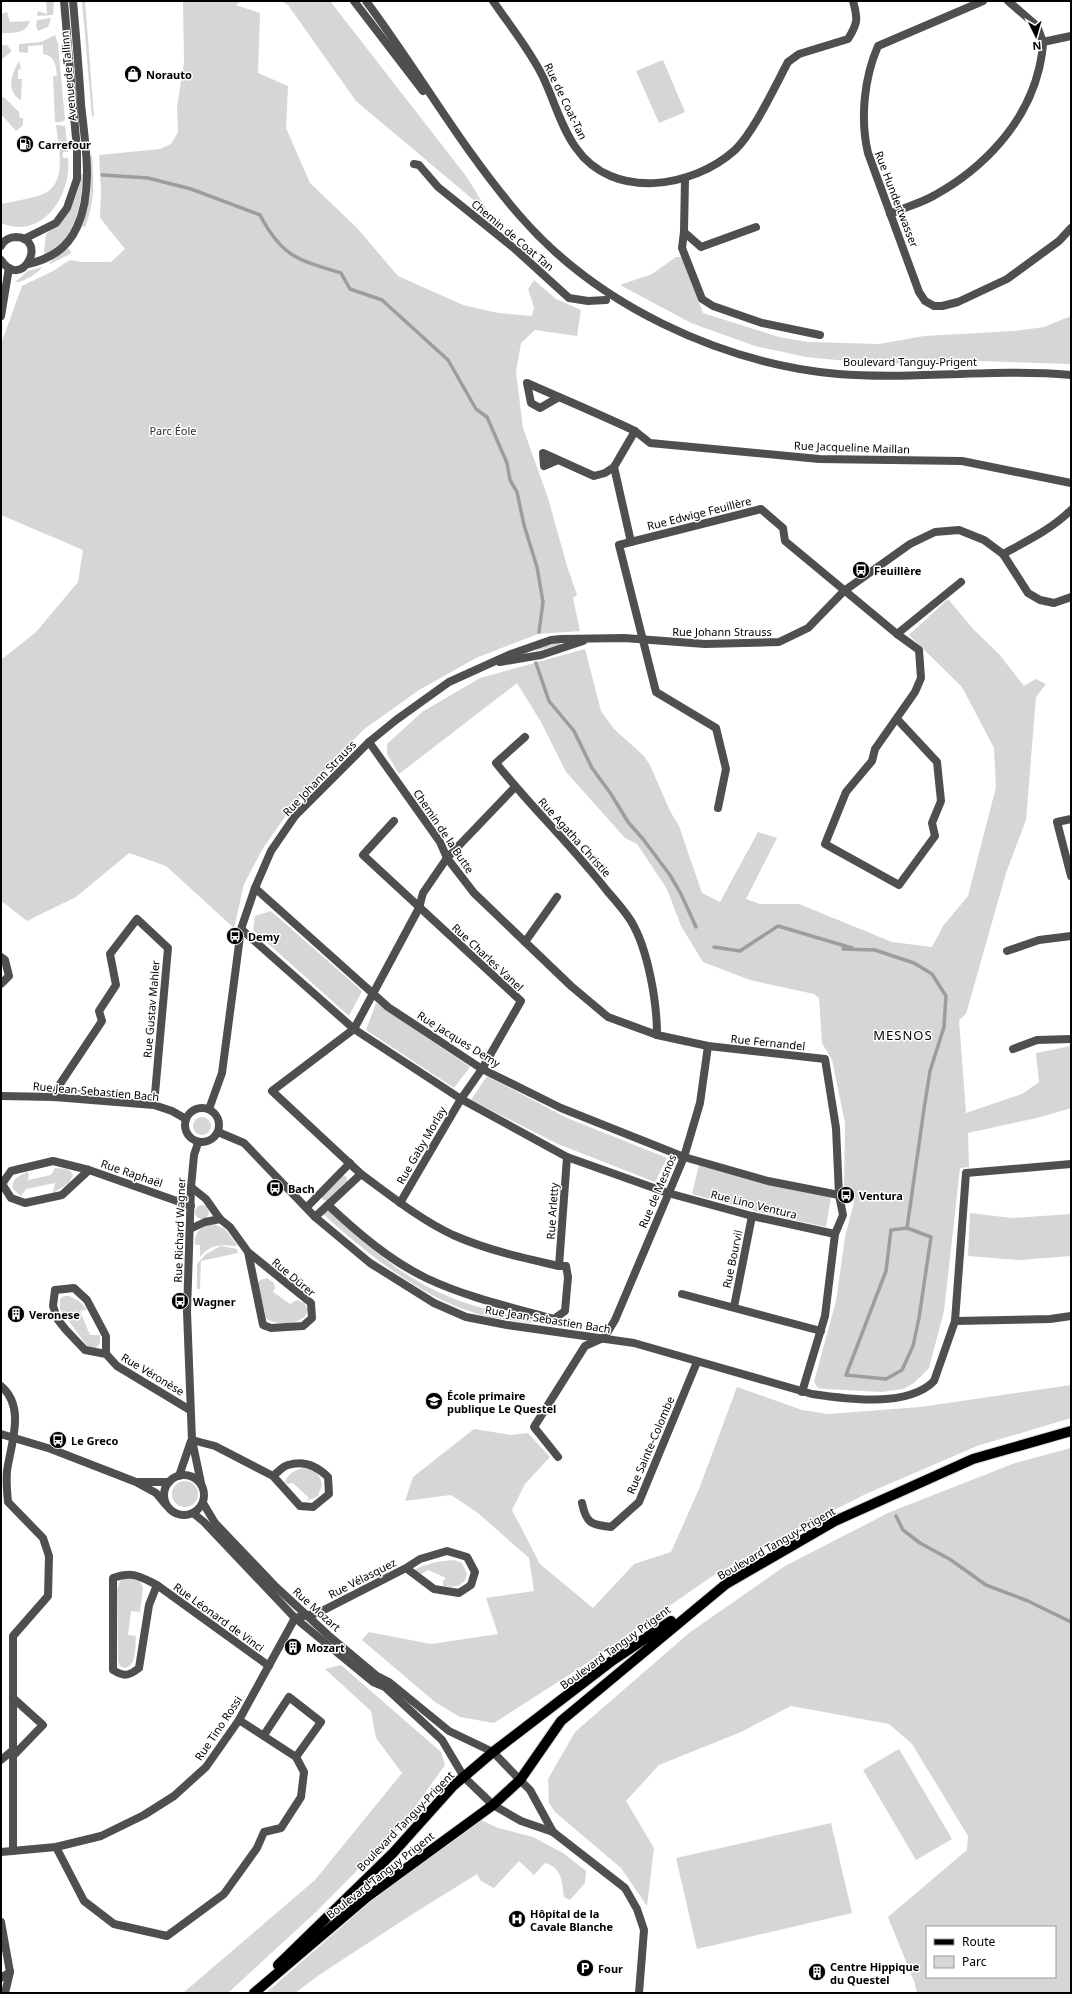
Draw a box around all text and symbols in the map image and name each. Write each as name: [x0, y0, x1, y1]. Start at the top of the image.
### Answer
north arrow: [1016, 16, 1056, 56]
street label: Avenue de Tallinn: [57, 30, 79, 122]
text: N: [1032, 39, 1042, 54]
street label: Rue de Coat-Tan: [541, 60, 591, 142]
shop icon: Norauto: [123, 64, 143, 84]
place label: Norauto: [146, 67, 192, 82]
fuel station icon: Carrefour: [15, 134, 35, 154]
place label: Carrefour: [38, 137, 91, 152]
street label: Rue Hundertwasser: [872, 149, 922, 250]
street label: Chemin de Coat Tan: [469, 196, 557, 274]
street label: Boulevard Tanguy-Prigent: [843, 354, 977, 369]
park label: Parc Éole: [149, 423, 197, 438]
street label: Rue Jacqueline Maillan: [794, 437, 910, 457]
street label: Rue Edwige Feuillère: [645, 493, 753, 533]
bus stop icon: Feuillère: [851, 560, 871, 580]
place label: Feuillère: [874, 563, 922, 578]
street label: Rue Johann Strauss: [672, 624, 772, 639]
street label: Rue Johann Strauss: [279, 737, 359, 819]
street label: Chemin de la Butte: [410, 786, 478, 876]
street label: Rue Agatha Christie: [535, 794, 615, 880]
street label: Rue Charles Vanel: [449, 920, 527, 994]
bus stop icon: Demy: [225, 926, 245, 946]
place label: Demy: [248, 929, 280, 944]
street label: Rue Gustav Mahler: [139, 959, 163, 1058]
street label: Rue Jacques Demy: [415, 1007, 504, 1071]
district label: MESNOS: [873, 1026, 933, 1044]
street label: Rue Fernandel: [730, 1031, 806, 1053]
street label: Rue Jean-Sebastien Bach: [32, 1078, 160, 1104]
street label: Rue Gaby Morlay: [393, 1103, 450, 1187]
street label: Rue de Mesnos: [635, 1152, 679, 1230]
street label: Rue Raphaël: [99, 1155, 165, 1191]
street label: Rue Richard Wagner: [170, 1177, 188, 1283]
bus stop icon: Bach: [265, 1178, 285, 1198]
place label: Bach: [288, 1181, 315, 1196]
street label: Rue Arletty: [543, 1182, 561, 1240]
bus stop icon: Ventura: [836, 1185, 856, 1205]
street label: Rue Lino Ventura: [709, 1186, 799, 1222]
place label: Ventura: [859, 1188, 903, 1203]
street label: Rue Bourvil: [719, 1229, 745, 1289]
street label: Rue Dürer: [269, 1254, 319, 1300]
bus stop icon: Wagner: [170, 1291, 190, 1311]
place label: Wagner: [193, 1294, 236, 1309]
street label: Rue Jean-Sebastien Bach: [484, 1302, 612, 1336]
building icon: Veronese: [6, 1304, 26, 1324]
place label: Veronese: [29, 1307, 80, 1322]
street label: Rue Véronèse: [119, 1349, 187, 1399]
place label: École primaire publique Le Questel: [447, 1388, 556, 1416]
school or university icon: École primaire publique Le Questel: [424, 1391, 444, 1411]
street label: Rue Sainte-Colombe: [623, 1394, 677, 1496]
bus stop icon: Le Greco: [48, 1430, 68, 1450]
place label: Le Greco: [71, 1433, 118, 1448]
street label: Boulevard Tanguy-Prigent: [714, 1503, 838, 1583]
street label: Rue Vélasquez: [325, 1554, 399, 1602]
street label: Rue Léonard de Vinci: [171, 1579, 267, 1655]
street label: Rue Mozart: [290, 1584, 344, 1634]
street label: Boulevard Tanguy Prigent: [557, 1602, 673, 1692]
building icon: Mozart: [283, 1637, 303, 1657]
place label: Mozart: [306, 1640, 345, 1655]
street label: Rue Tino Rossi: [191, 1693, 245, 1763]
street label: Boulevard Tanguy-Prigent: [353, 1768, 457, 1874]
street label: Boulevard Tanguy Prigent: [323, 1828, 437, 1922]
place label: Hôpital de la Cavale Blanche: [530, 1906, 613, 1934]
hospital icon: Hôpital de la Cavale Blanche: [507, 1909, 527, 1929]
legend: [926, 1926, 1056, 1978]
text: Route: [962, 1933, 995, 1950]
text: Parc: [962, 1953, 987, 1970]
parking icon: Four: [575, 1958, 595, 1978]
place label: Centre Hippique du Questel: [830, 1959, 920, 1987]
place label: Four: [598, 1961, 623, 1976]
building icon: Centre Hippique du Questel: [807, 1962, 827, 1982]

